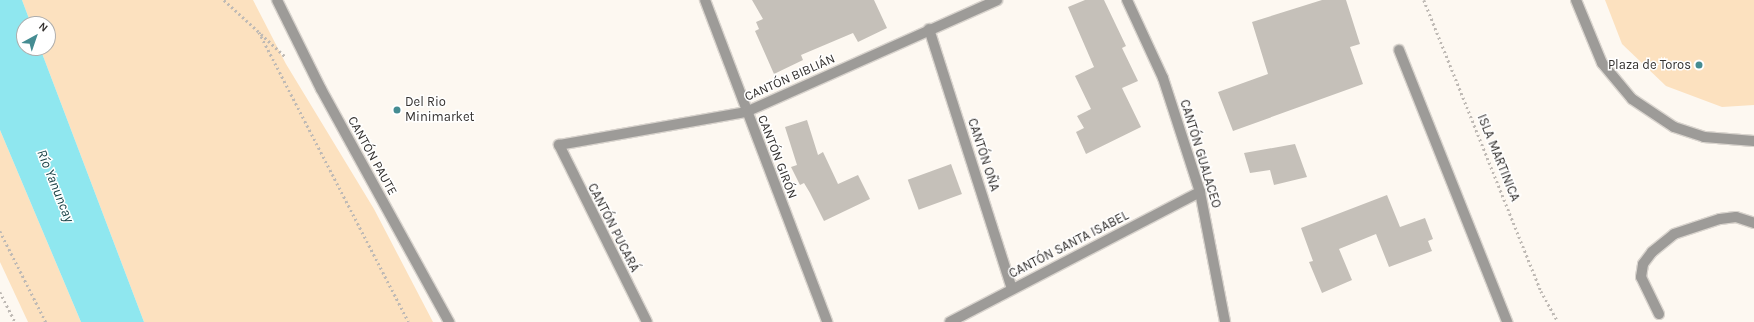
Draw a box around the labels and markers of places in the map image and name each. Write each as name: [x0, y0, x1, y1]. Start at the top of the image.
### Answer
place label: Plaza de Toros: [1608, 57, 1691, 73]
marker: Plaza de Toros: [1694, 60, 1704, 70]
place label: Del Rio Minimarket: [405, 95, 475, 126]
marker: Del Rio Minimarket: [392, 105, 402, 115]

